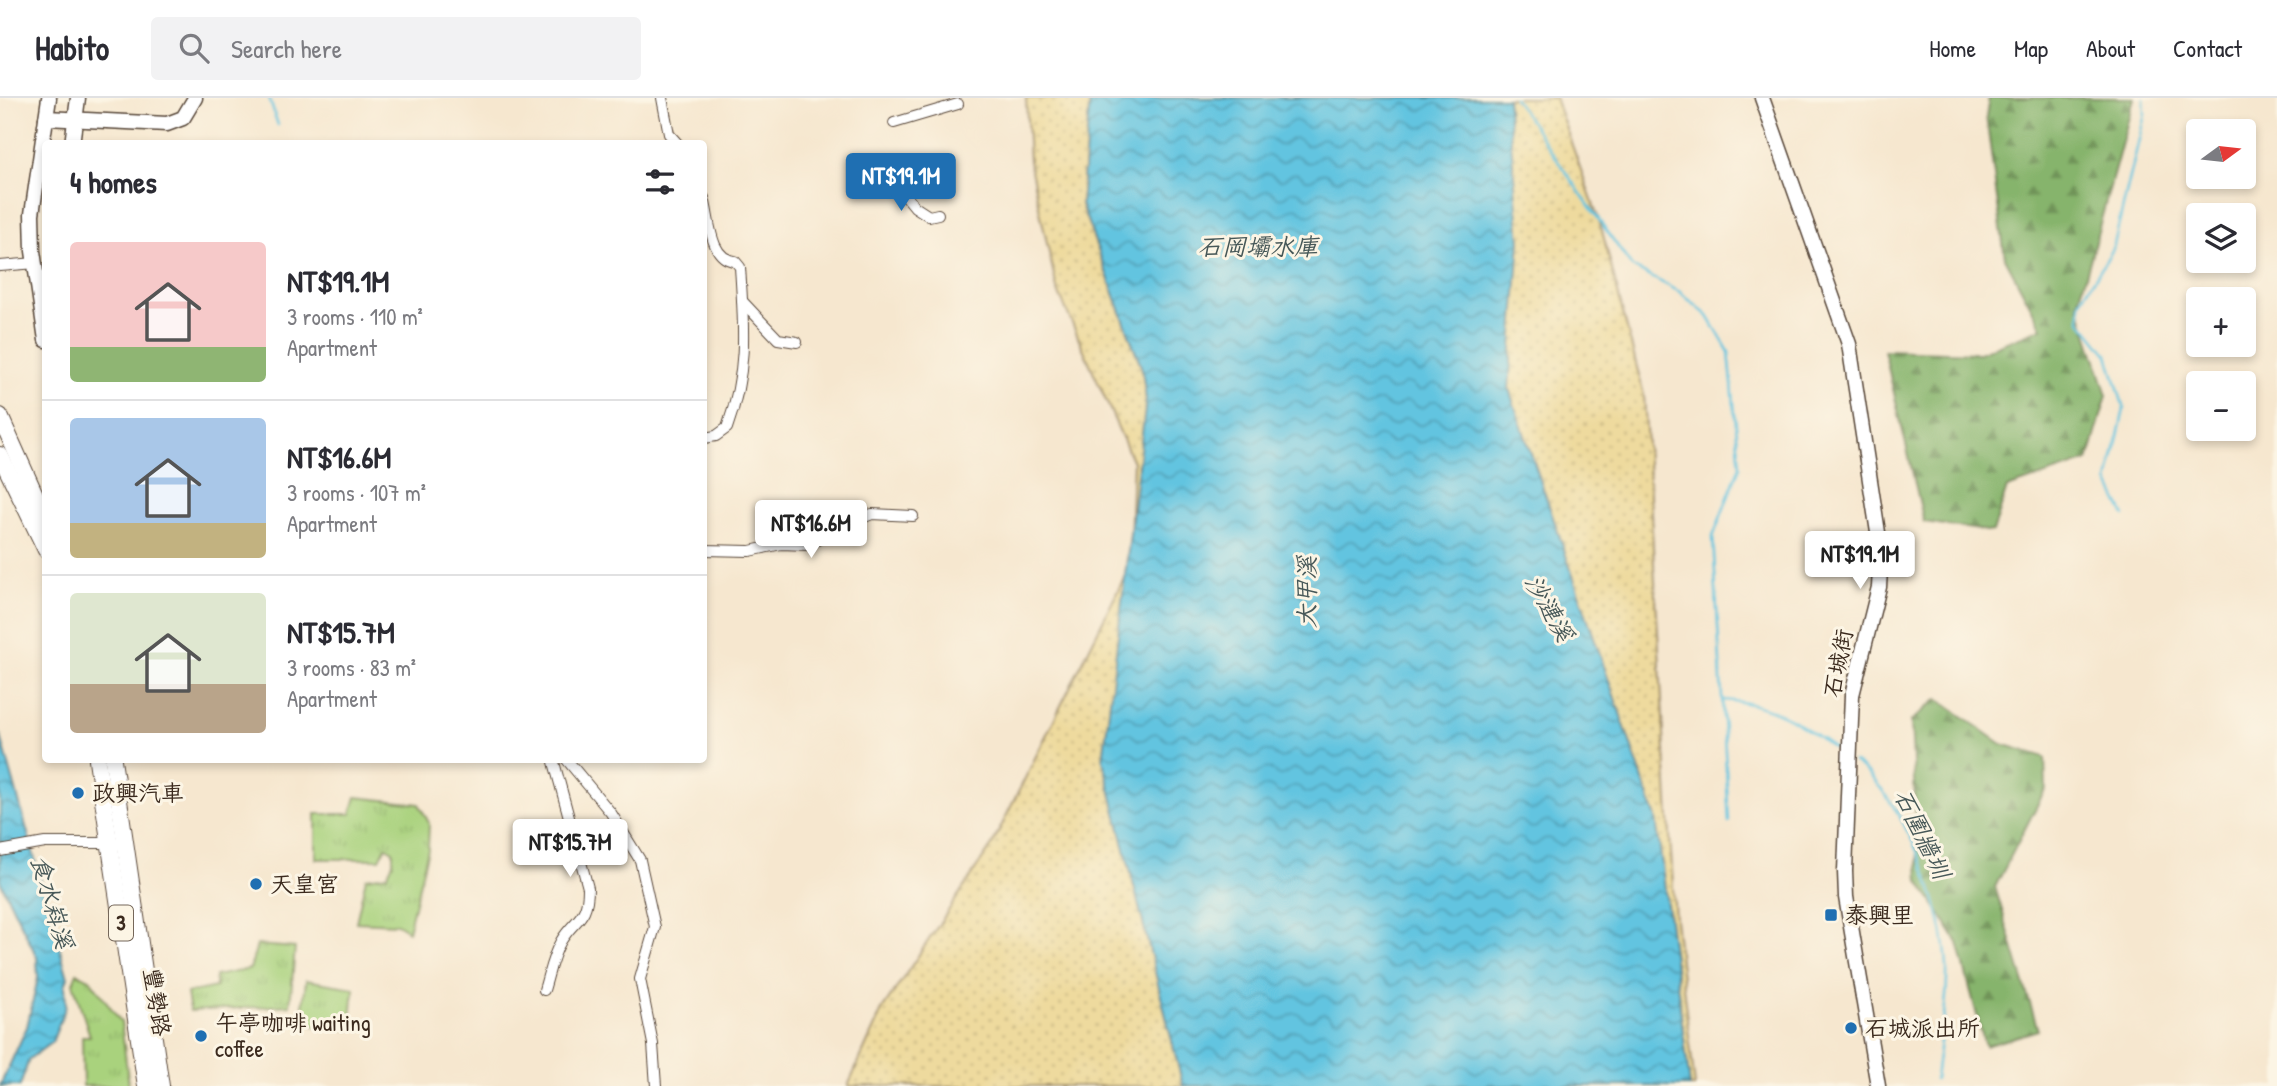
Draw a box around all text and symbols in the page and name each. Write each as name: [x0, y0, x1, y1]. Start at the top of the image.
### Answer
search box: [151, 17, 641, 80]
text: Habito: [35, 26, 109, 70]
icon: search: [175, 29, 213, 67]
text: Search here: [231, 31, 342, 66]
text: Home: [1929, 32, 1976, 64]
text: Map: [2014, 32, 2048, 64]
text: About: [2086, 32, 2135, 64]
text: Contact: [2173, 32, 2242, 64]
north arrow: [2186, 119, 2256, 189]
map controls: [2186, 119, 2256, 441]
pin: NT$19.1M: [829, 153, 973, 213]
text: NT$19.1M: [862, 160, 940, 191]
text: 4 homes: [70, 162, 157, 202]
icon: filters: [641, 163, 679, 201]
button: layers: [2186, 203, 2256, 273]
water label: 石岡壩水庫: [1198, 230, 1320, 262]
text: NT$19.1M: [287, 261, 389, 301]
icon: home: [126, 270, 210, 354]
button: +: [2186, 287, 2256, 357]
text: 3 rooms · 110 m²: [287, 301, 423, 332]
text: Apartment: [287, 332, 377, 363]
button: −: [2186, 371, 2256, 441]
text: NT$16.6M: [287, 437, 391, 477]
icon: home: [126, 446, 210, 530]
text: 3 rooms · 107 m²: [287, 477, 426, 508]
pin: NT$16.6M: [739, 500, 883, 560]
text: NT$16.6M: [771, 507, 851, 538]
text: Apartment: [287, 508, 377, 539]
pin: NT$19.1M: [1788, 532, 1932, 591]
text: NT$19.1M: [1821, 538, 1899, 569]
water label: 大甲溪: [1290, 554, 1322, 628]
water label: 沙漣溪: [1518, 568, 1583, 648]
text: NT$15.7M: [287, 612, 395, 652]
icon: home: [126, 621, 210, 705]
street label: 石城街: [1816, 626, 1859, 700]
text: 3 rooms · 83 m²: [287, 652, 416, 683]
text: Apartment: [287, 683, 377, 714]
place label: 政興汽車: [92, 777, 184, 808]
water label: 石圍牆圳: [1887, 783, 1960, 886]
marker: 政興汽車: [70, 785, 86, 801]
pin: NT$15.7M: [498, 820, 642, 879]
text: NT$15.7M: [529, 826, 611, 857]
water label: 食水嵙溪: [24, 851, 82, 954]
place label: 天皇宮: [270, 868, 339, 899]
marker: 天皇宮: [248, 876, 264, 892]
place label: 泰興里: [1845, 899, 1914, 930]
road number: 3: [109, 906, 133, 940]
marker: 泰興里: [1823, 907, 1839, 923]
street label: 豐勢路: [137, 965, 178, 1038]
place label: 午亭咖啡 waiting coffee: [215, 1007, 371, 1064]
place label: 石城派出所: [1865, 1012, 1980, 1043]
marker: 石城派出所: [1843, 1020, 1859, 1036]
marker: 午亭咖啡 waiting coffee: [193, 1028, 209, 1044]

